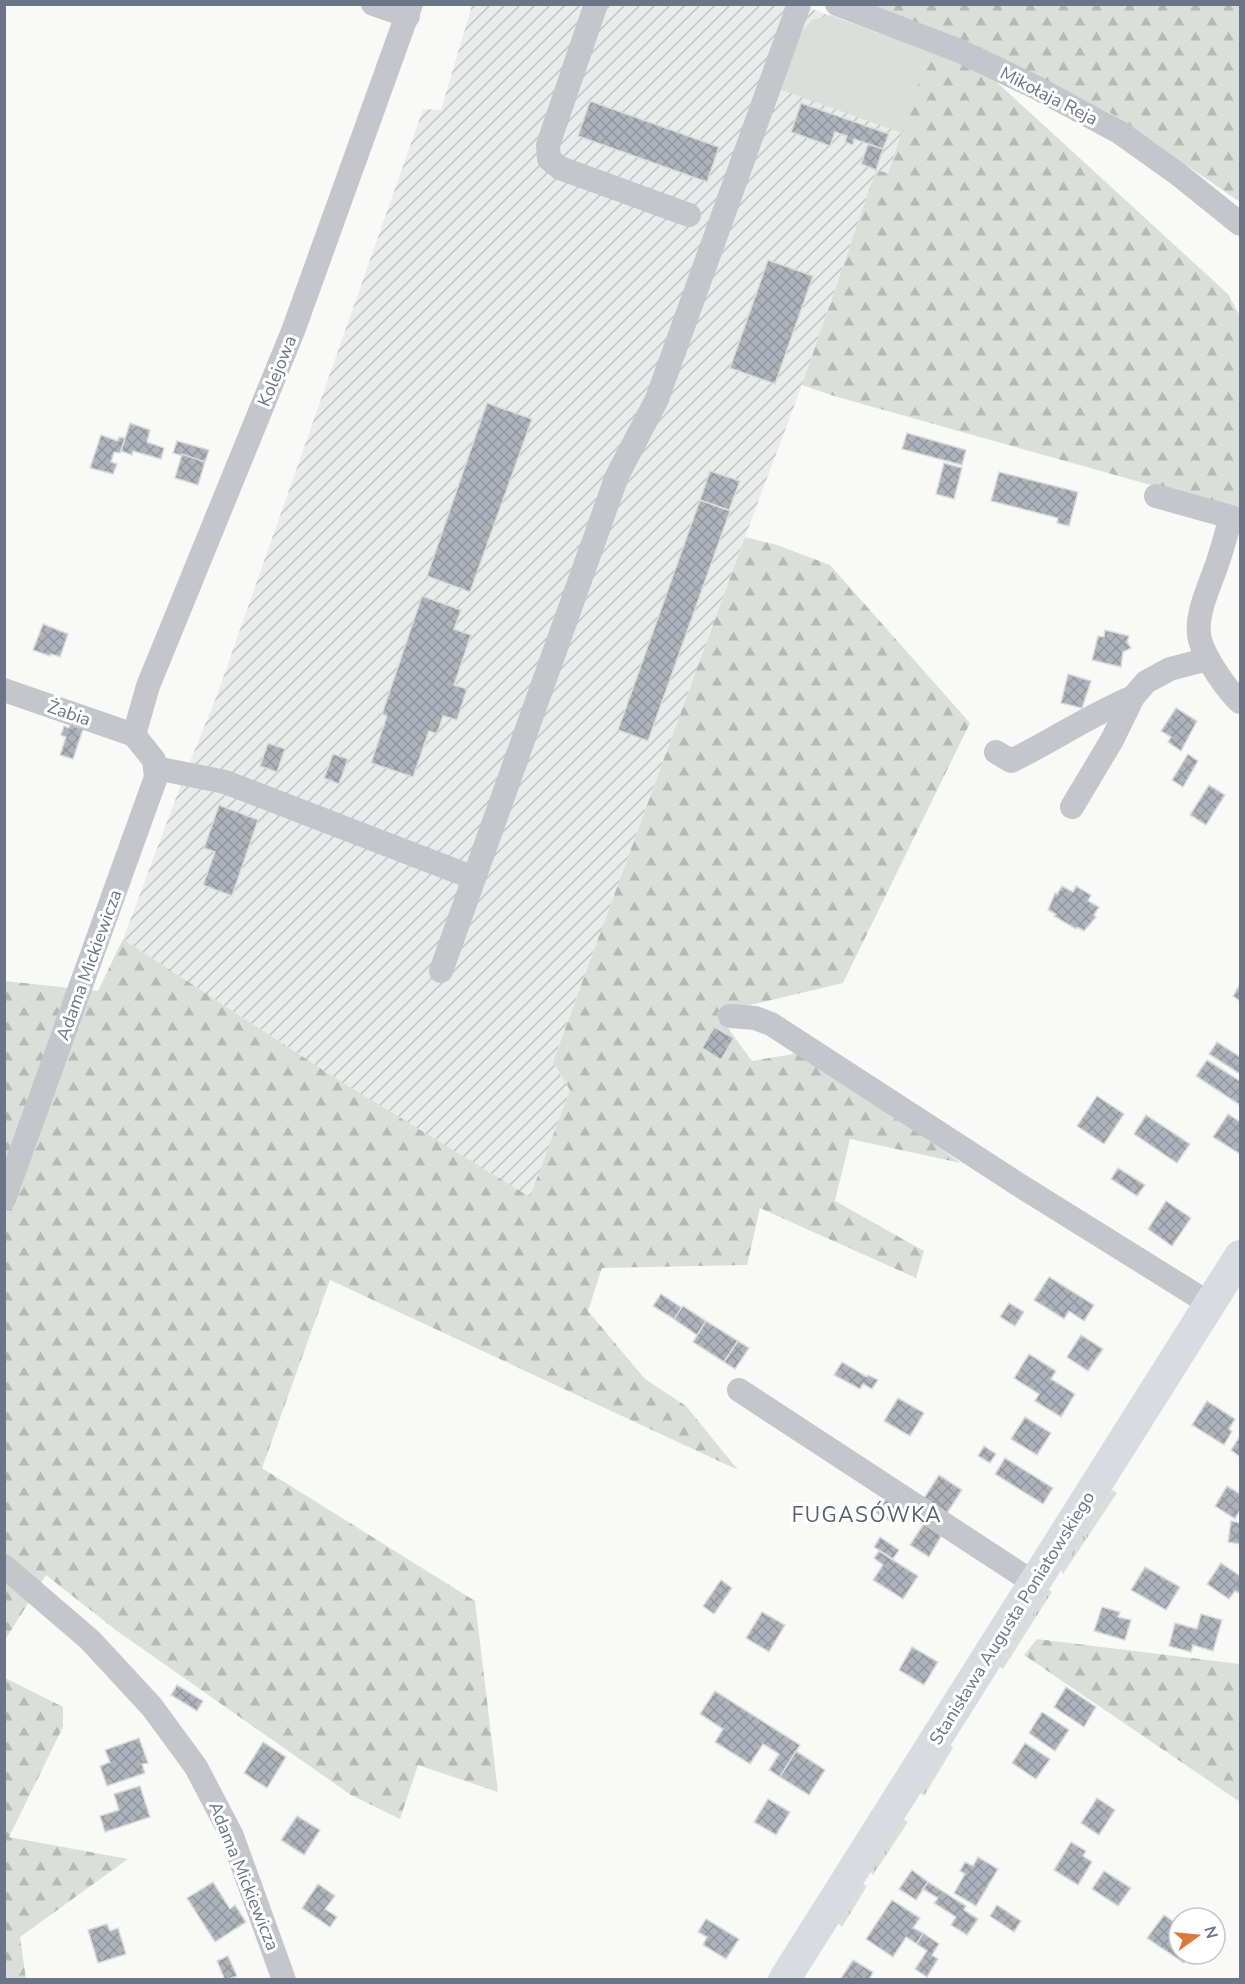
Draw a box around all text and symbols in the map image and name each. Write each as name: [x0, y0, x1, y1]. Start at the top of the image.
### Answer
street label: Mikołaja Reja: [996, 61, 1102, 131]
street label: Kolejowa: [252, 332, 302, 410]
street label: Żabia: [44, 694, 94, 732]
street label: Adama Mickiewicza: [51, 886, 127, 1044]
street label: Stanisława Augusta Poniatowskiego: [924, 1487, 1100, 1749]
district label: FUGASÓWKA: [792, 1501, 942, 1529]
street label: Adama Mickiewicza: [203, 1798, 285, 1954]
north arrow: [1167, 1906, 1227, 1966]
text: N: [1198, 1924, 1223, 1941]

